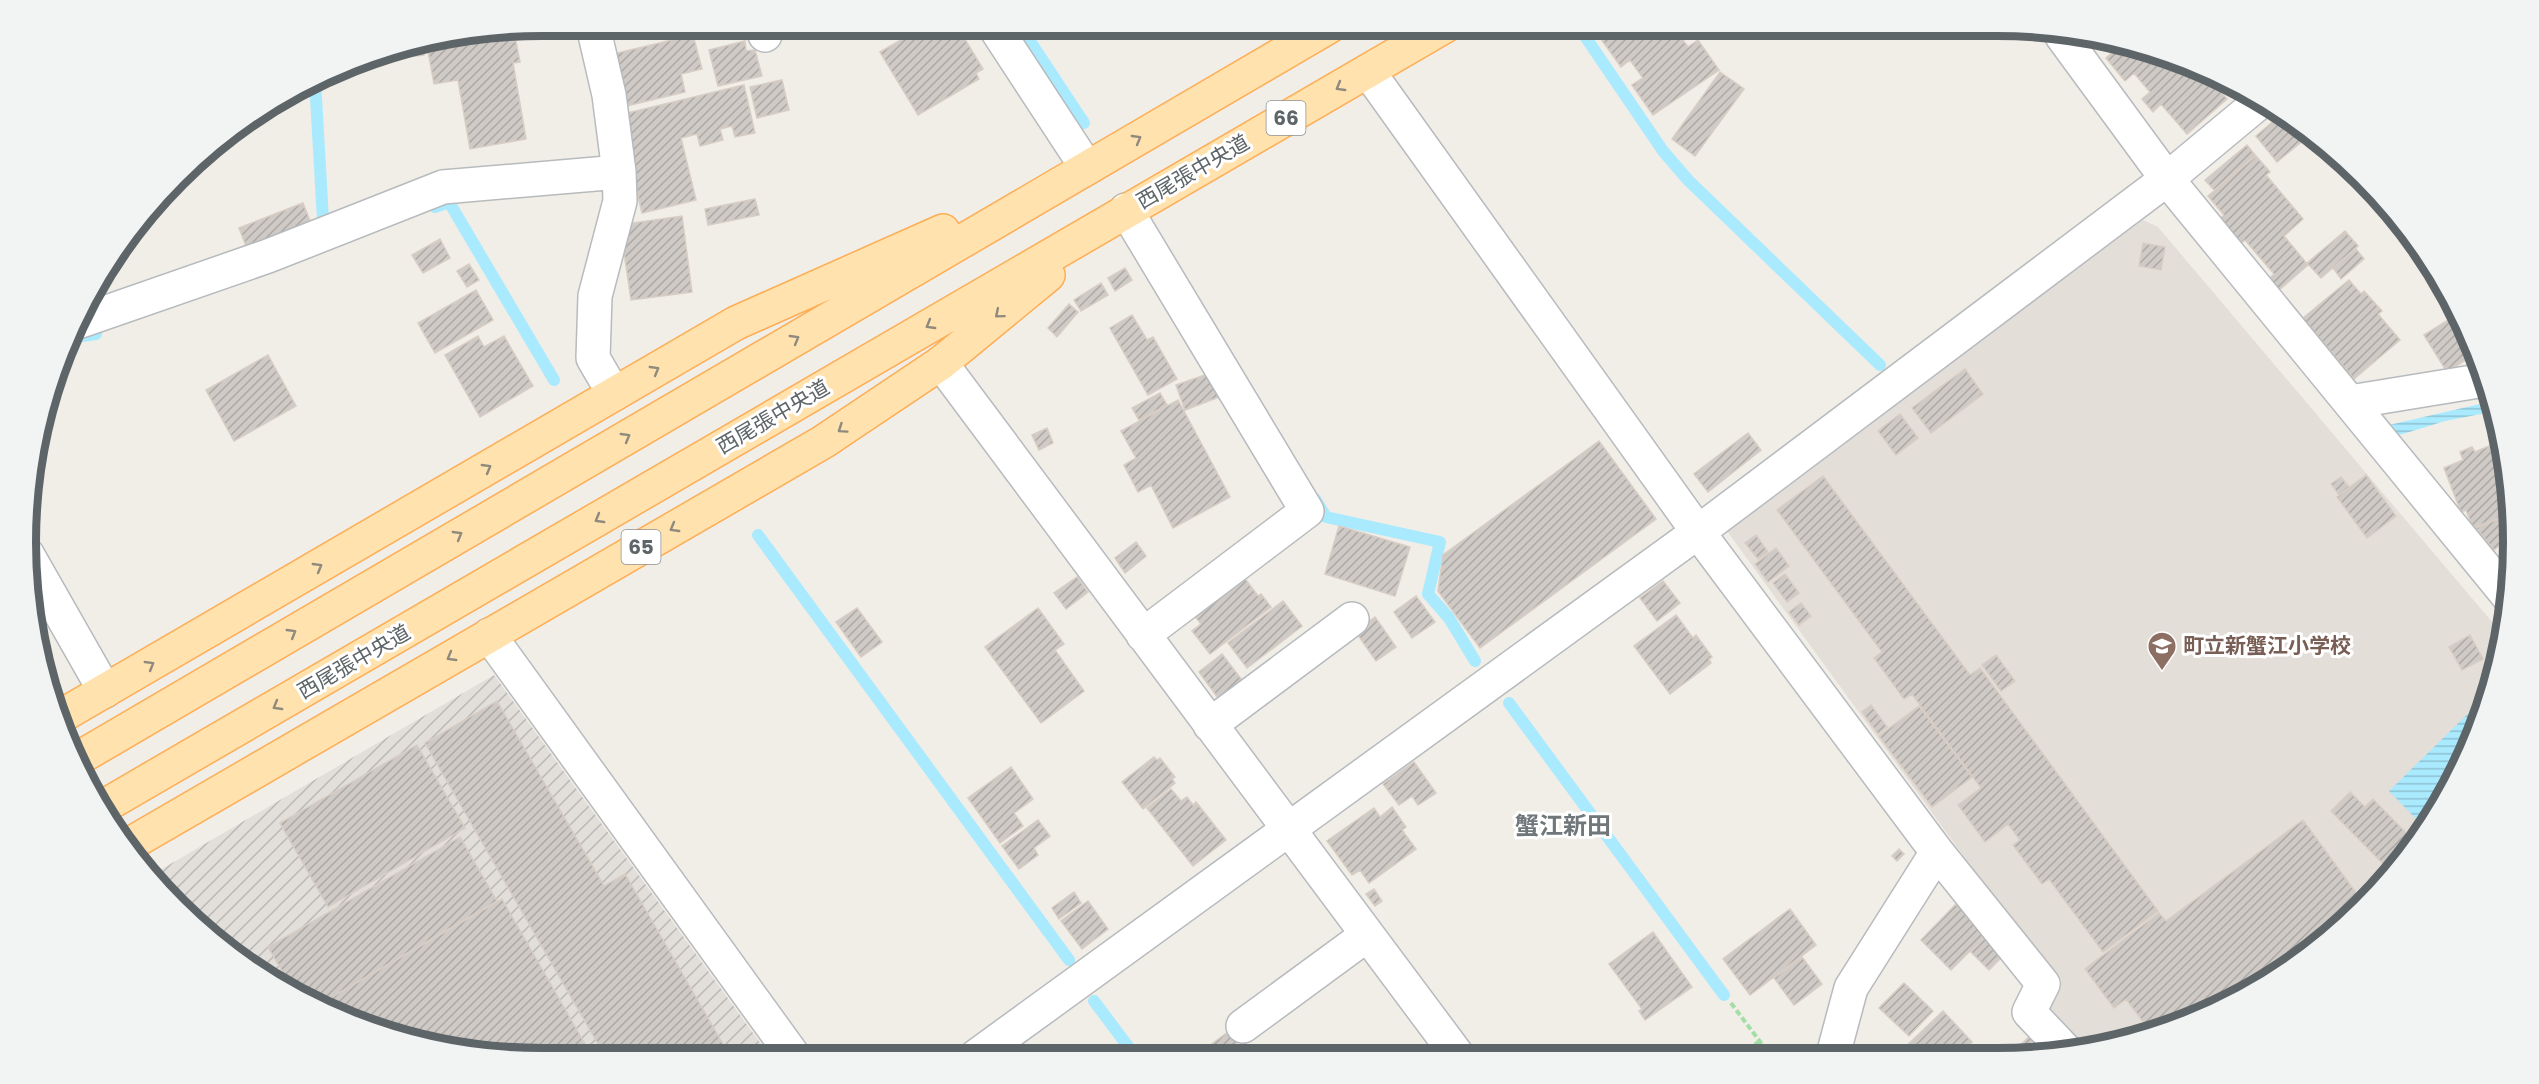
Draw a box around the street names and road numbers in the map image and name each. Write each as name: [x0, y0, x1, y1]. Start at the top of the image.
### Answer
road number: 66: [1266, 101, 1306, 135]
street label: 西尾張中央道: [1131, 128, 1255, 216]
street label: 西尾張中央道: [711, 373, 835, 461]
road number: 65: [622, 530, 660, 564]
street label: 西尾張中央道: [292, 618, 416, 706]

